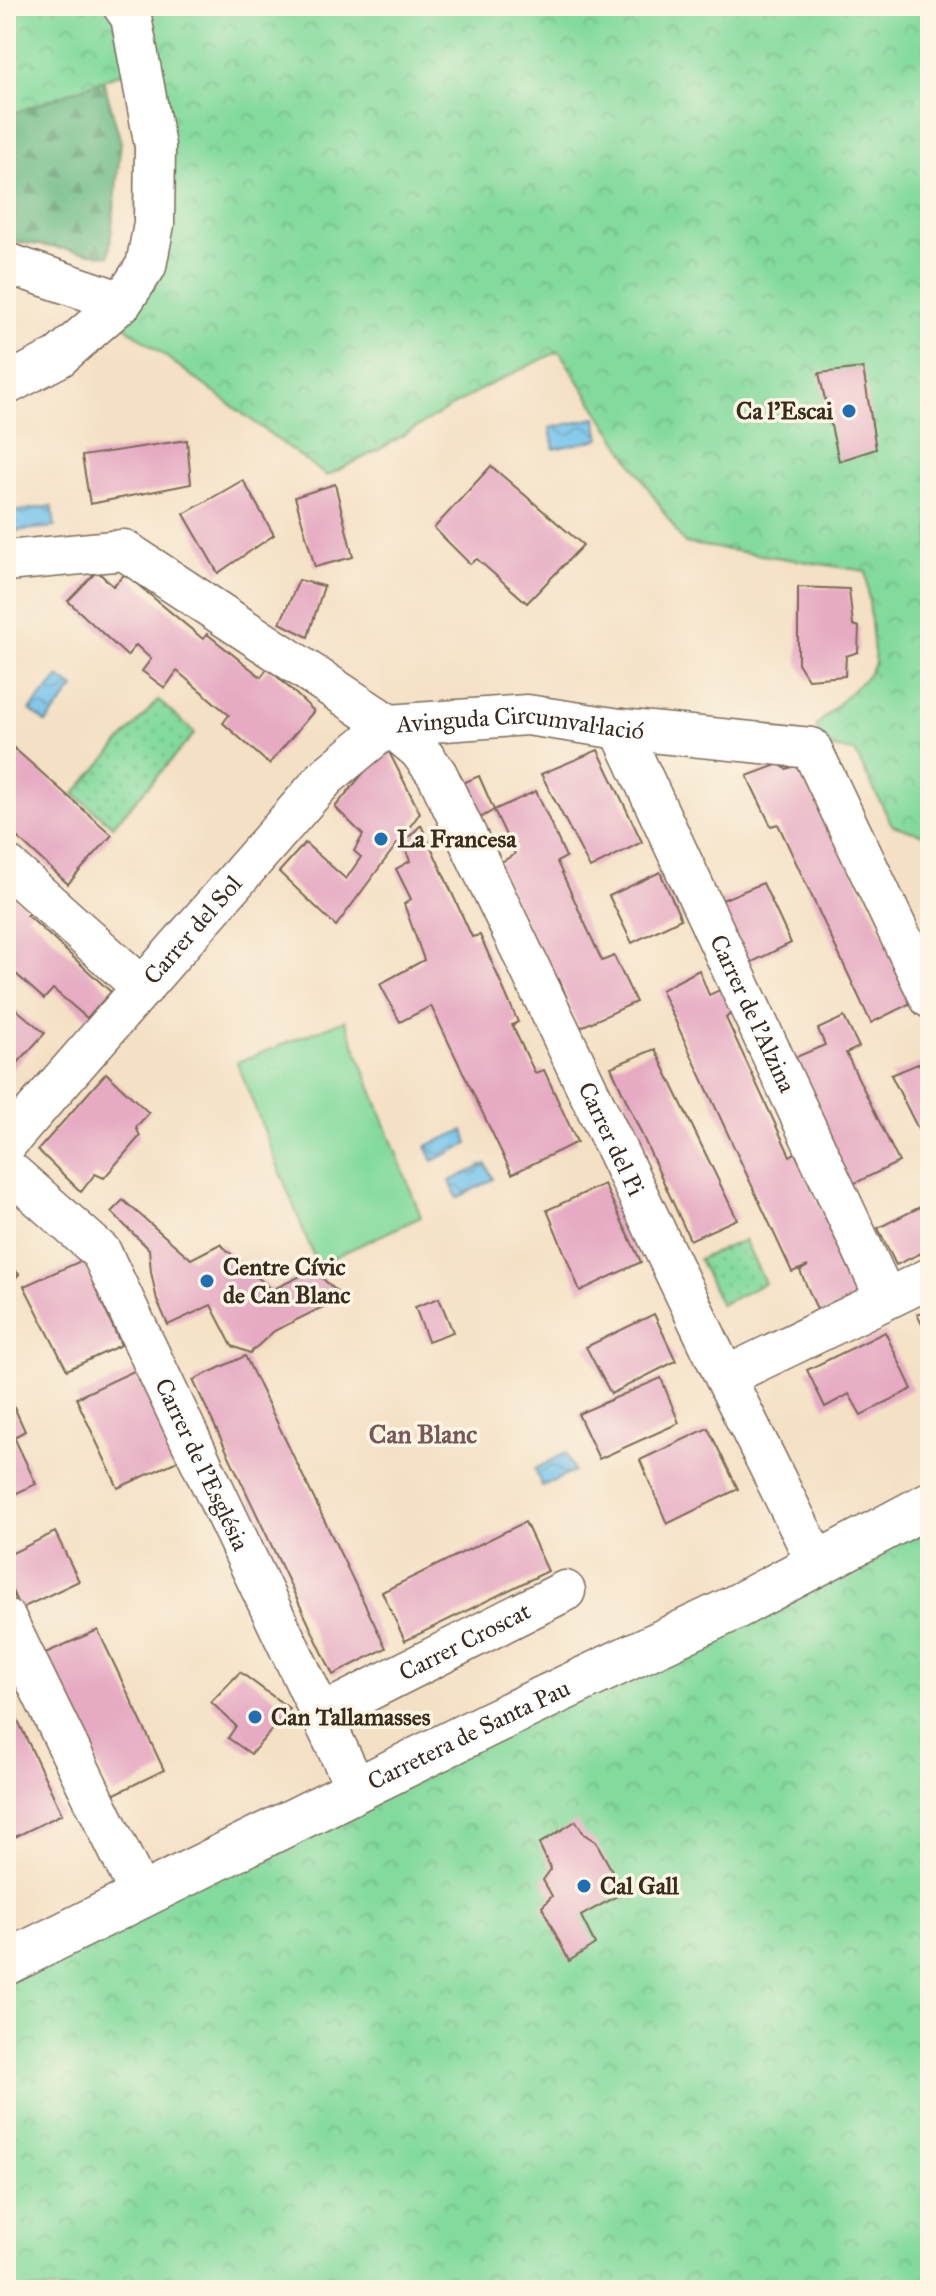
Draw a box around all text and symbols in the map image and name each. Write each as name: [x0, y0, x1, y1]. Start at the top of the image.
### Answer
place label: Ca l'Escai: [736, 396, 833, 426]
marker: Ca l'Escai: [840, 402, 858, 420]
street label: Avinguda Circumval·lació: [394, 700, 645, 746]
place label: La Francesa: [397, 824, 517, 854]
marker: La Francesa: [372, 830, 390, 848]
street label: Carrer del Sol: [137, 869, 249, 991]
street label: Carrer de l'Alzina: [703, 930, 803, 1098]
street label: Carrer del Pi: [571, 1077, 651, 1201]
place label: Centre Cívic de Can Blanc: [223, 1252, 350, 1310]
marker: Centre Cívic de Can Blanc: [198, 1272, 216, 1290]
street label: Carrer de l'Església: [148, 1373, 256, 1556]
district label: Can Blanc: [369, 1418, 477, 1450]
street label: Carrer Croscat: [394, 1596, 536, 1688]
street label: Carretera de Santa Pau: [363, 1673, 575, 1797]
place label: Can Tallamasses: [271, 1702, 431, 1732]
marker: Can Tallamasses: [246, 1708, 264, 1726]
place label: Cal Gall: [600, 1871, 679, 1901]
marker: Cal Gall: [575, 1877, 593, 1895]

